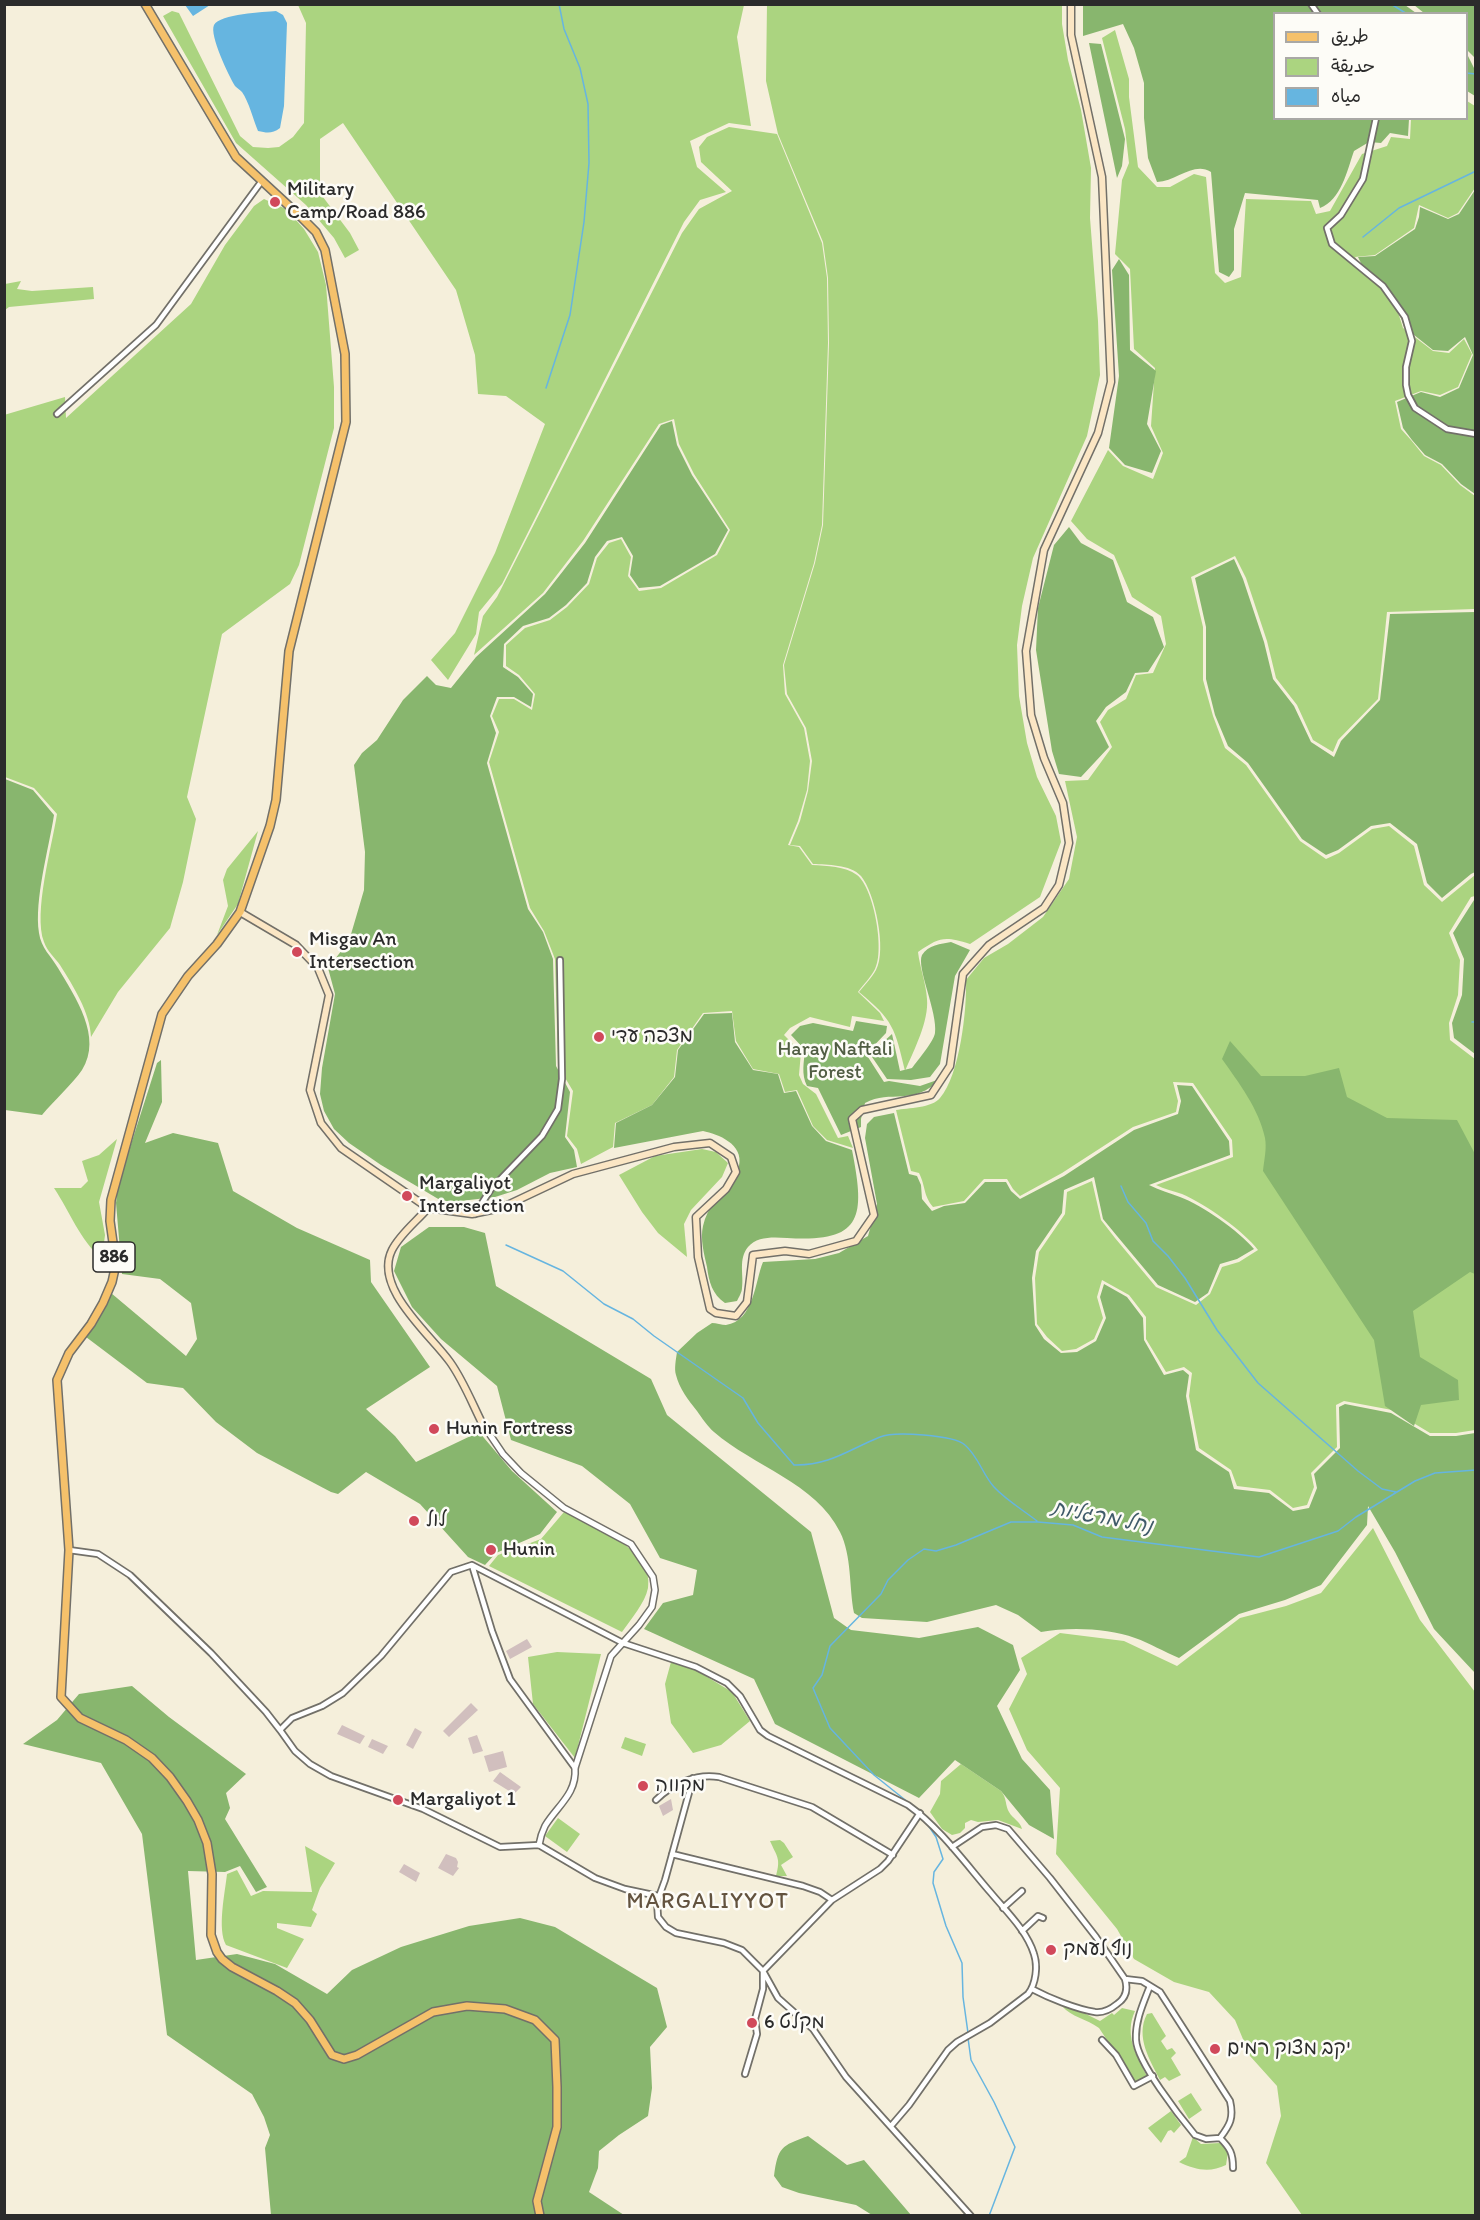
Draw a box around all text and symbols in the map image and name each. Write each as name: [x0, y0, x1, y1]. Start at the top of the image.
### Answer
legend: [1273, 12, 1468, 120]
text: طريق: [1331, 25, 1369, 47]
text: حديقة: [1331, 55, 1375, 77]
text: مياه: [1331, 85, 1361, 107]
place label: Military Camp/Road 886: [287, 178, 425, 225]
marker: Military Camp/Road 886: [268, 195, 282, 209]
place label: Misgav An Intersection: [309, 928, 414, 975]
marker: Misgav An Intersection: [290, 945, 304, 959]
place label: מצפה עדי: [611, 1025, 693, 1049]
marker: מצפה עדי: [592, 1030, 606, 1044]
park label: Haray Naftali Forest: [777, 1038, 893, 1085]
place label: Margaliyot Intersection: [419, 1172, 524, 1219]
marker: Margaliyot Intersection: [400, 1189, 414, 1203]
road number: 886: [93, 1242, 135, 1272]
place label: Hunin Fortress: [446, 1417, 573, 1441]
marker: Hunin Fortress: [427, 1422, 441, 1436]
water label: נחל מרגליות: [1049, 1496, 1155, 1540]
place label: לול: [426, 1509, 446, 1533]
marker: לול: [407, 1514, 421, 1528]
place label: Hunin: [503, 1538, 555, 1562]
marker: Hunin: [484, 1543, 498, 1557]
place label: מקווה: [655, 1774, 705, 1798]
marker: מקווה: [636, 1779, 650, 1793]
place label: Margaliyot 1: [410, 1788, 516, 1812]
marker: Margaliyot 1: [391, 1793, 405, 1807]
district label: MARGALIYYOT: [626, 1889, 790, 1915]
place label: נוף לעמק: [1063, 1938, 1132, 1962]
marker: נוף לעמק: [1044, 1943, 1058, 1957]
place label: מקלט 6: [764, 2011, 825, 2035]
marker: מקלט 6: [745, 2016, 759, 2030]
place label: יקב מצוק רמים: [1227, 2037, 1351, 2061]
marker: יקב מצוק רמים: [1208, 2042, 1222, 2056]

